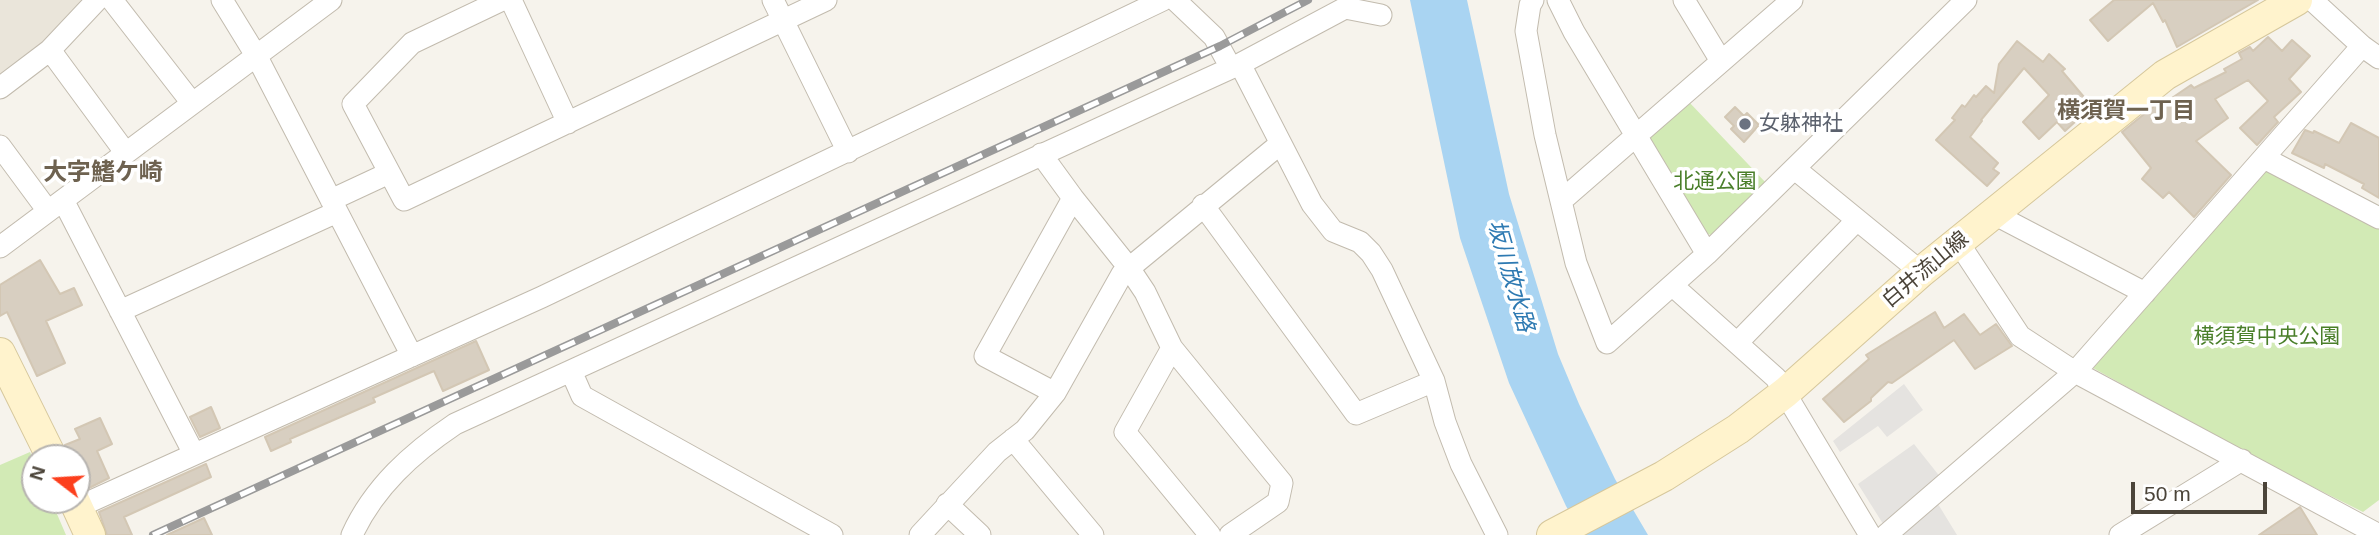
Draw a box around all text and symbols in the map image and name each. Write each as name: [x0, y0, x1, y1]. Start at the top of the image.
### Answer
district label: 横須賀一丁目: [2057, 98, 2195, 126]
place label: 女躰神社: [1759, 111, 1843, 137]
marker: 女躰神社: [1737, 116, 1753, 132]
district label: 大字鰭ケ崎: [43, 159, 163, 187]
park label: 北通公園: [1673, 169, 1757, 195]
water label: 坂川放水路: [1481, 217, 1539, 335]
street label: 白井流山線: [1878, 227, 1974, 313]
park label: 横須賀中央公園: [2194, 324, 2340, 350]
north arrow: [21, 444, 91, 514]
text: N: [25, 464, 49, 483]
scale bar: [2134, 468, 2270, 512]
text: 50 m: [2144, 482, 2191, 505]

